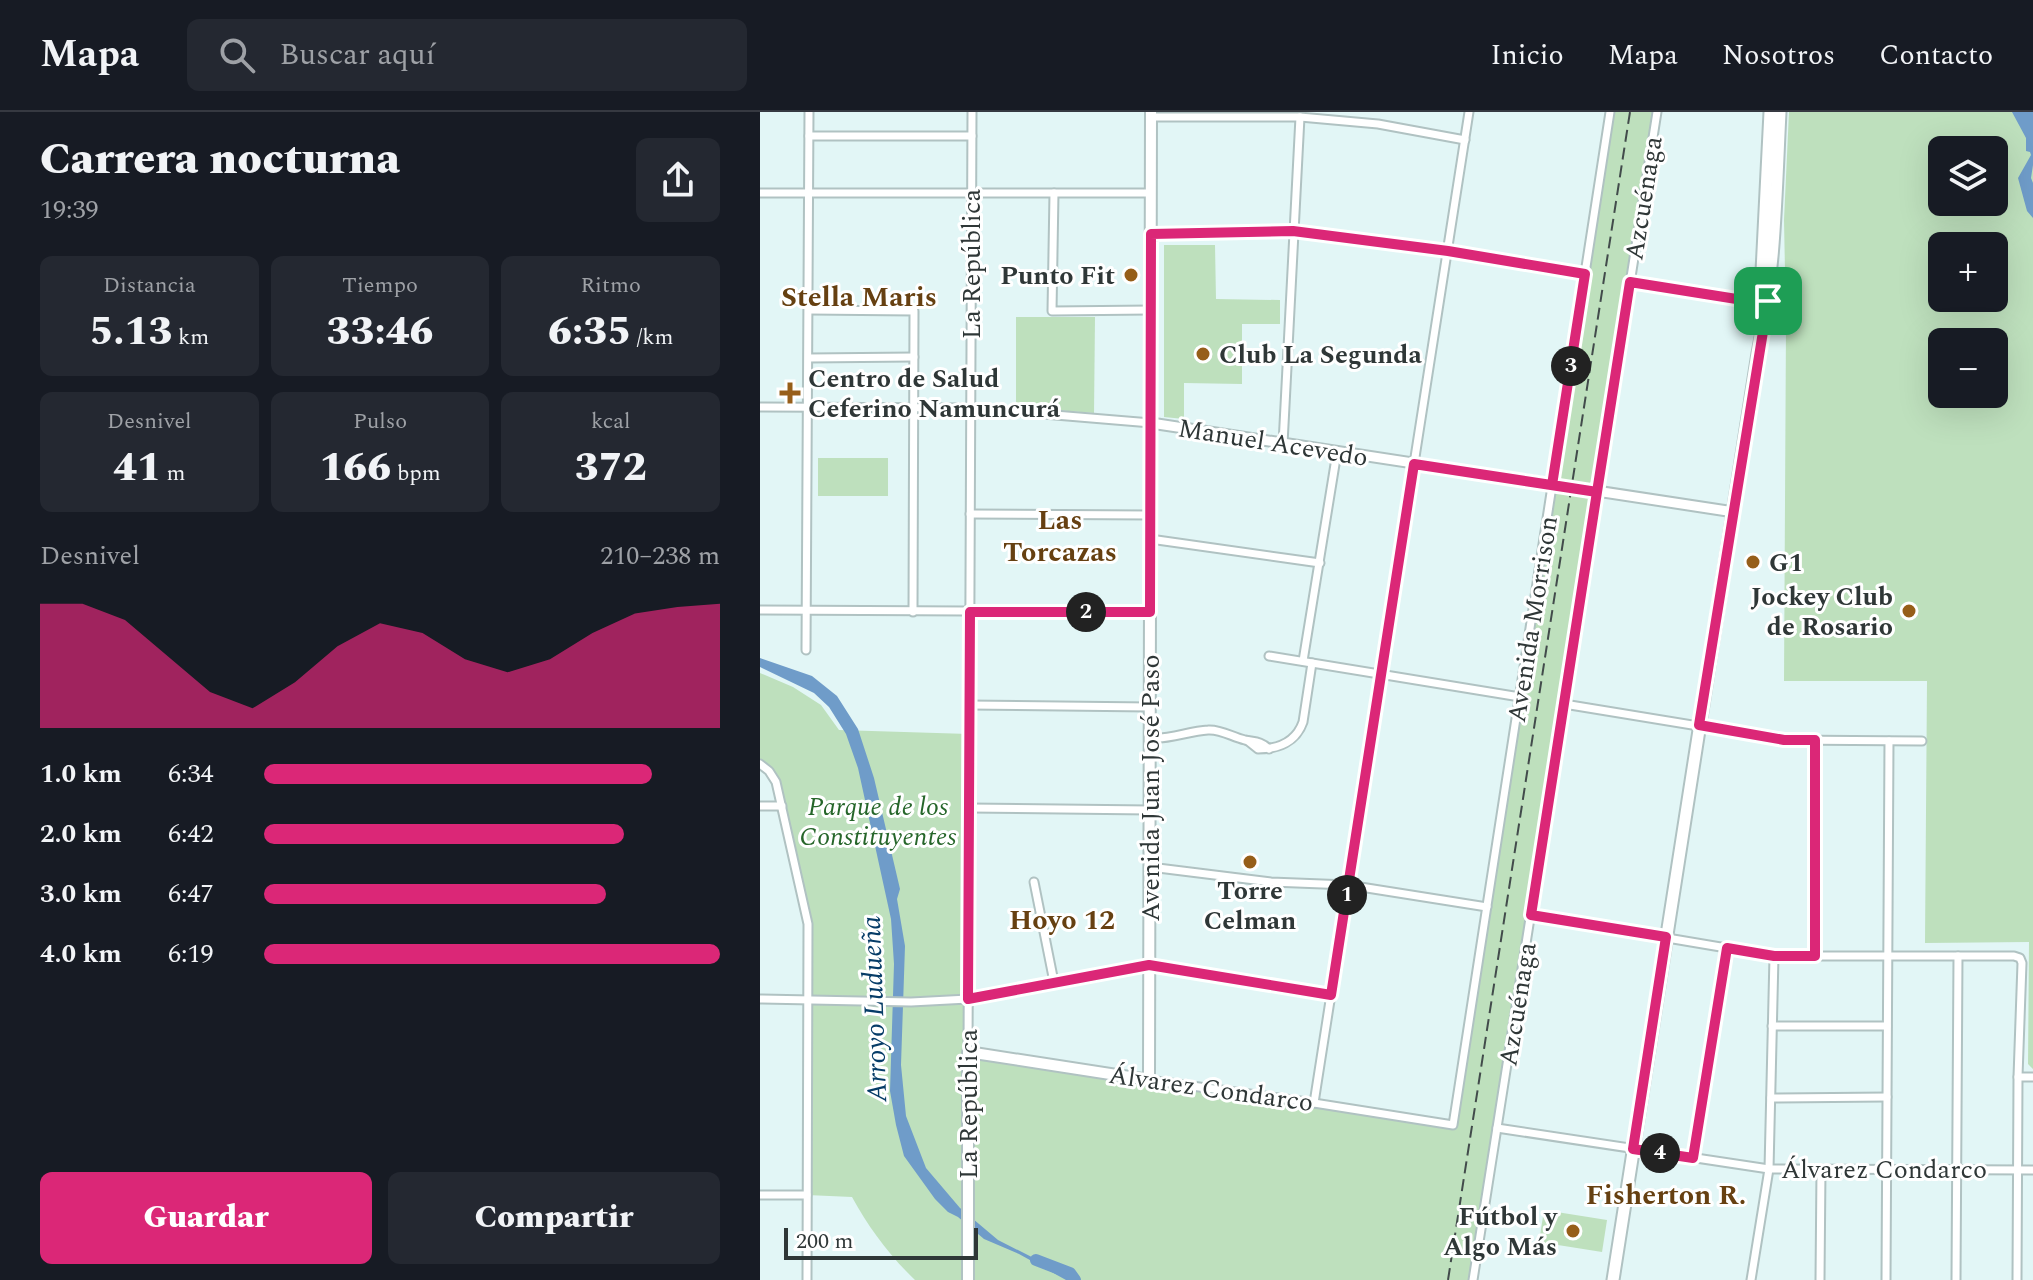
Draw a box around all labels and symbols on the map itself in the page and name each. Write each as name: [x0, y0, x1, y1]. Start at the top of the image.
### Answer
street label: Azcuénaga: [1614, 133, 1674, 263]
street label: La República: [952, 189, 992, 339]
place label: Punto Fit: [1000, 256, 1115, 296]
marker: Punto Fit: [1122, 266, 1140, 284]
pin: [1734, 267, 1802, 335]
district label: Stella Maris: [781, 276, 937, 319]
place label: Club La Segunda: [1219, 335, 1422, 375]
marker: Club La Segunda: [1194, 345, 1212, 363]
pin: 3: [1551, 346, 1591, 386]
place label: Centro de Salud Ceferino Namuncurá: [808, 359, 1061, 429]
marker: Centro de Salud Ceferino Namuncurá: [779, 382, 801, 404]
street label: Manuel Acevedo: [1175, 408, 1371, 478]
district label: Las Torcazas: [1003, 499, 1117, 574]
street label: Avenida Morrison: [1497, 513, 1569, 725]
place label: G1: [1769, 543, 1803, 583]
marker: G1: [1744, 553, 1762, 571]
place label: Jockey Club de Rosario: [1750, 577, 1893, 647]
pin: 2: [1066, 592, 1106, 632]
marker: Jockey Club de Rosario: [1900, 602, 1918, 620]
street label: Avenida Juan José Paso: [1131, 654, 1171, 922]
park label: Parque de los Constituyentes: [800, 787, 956, 857]
marker: Torre Celman: [1241, 853, 1259, 871]
place label: Torre Celman: [1204, 871, 1296, 941]
pin: 1: [1327, 875, 1367, 915]
district label: Hoyo 12: [1009, 899, 1115, 942]
water label: Arroyo Ludueña: [850, 915, 899, 1104]
street label: Azcuénaga: [1488, 939, 1548, 1069]
street label: La República: [949, 1029, 989, 1179]
street label: Álvarez Condarco: [1106, 1055, 1316, 1123]
pin: 4: [1640, 1133, 1680, 1173]
street label: Álvarez Condarco: [1781, 1150, 1987, 1190]
district label: Fisherton R.: [1586, 1174, 1746, 1217]
place label: Fútbol y Algo Más: [1443, 1197, 1559, 1267]
marker: Fútbol y Algo Más: [1564, 1222, 1582, 1240]
scale bar: [784, 1224, 978, 1260]

